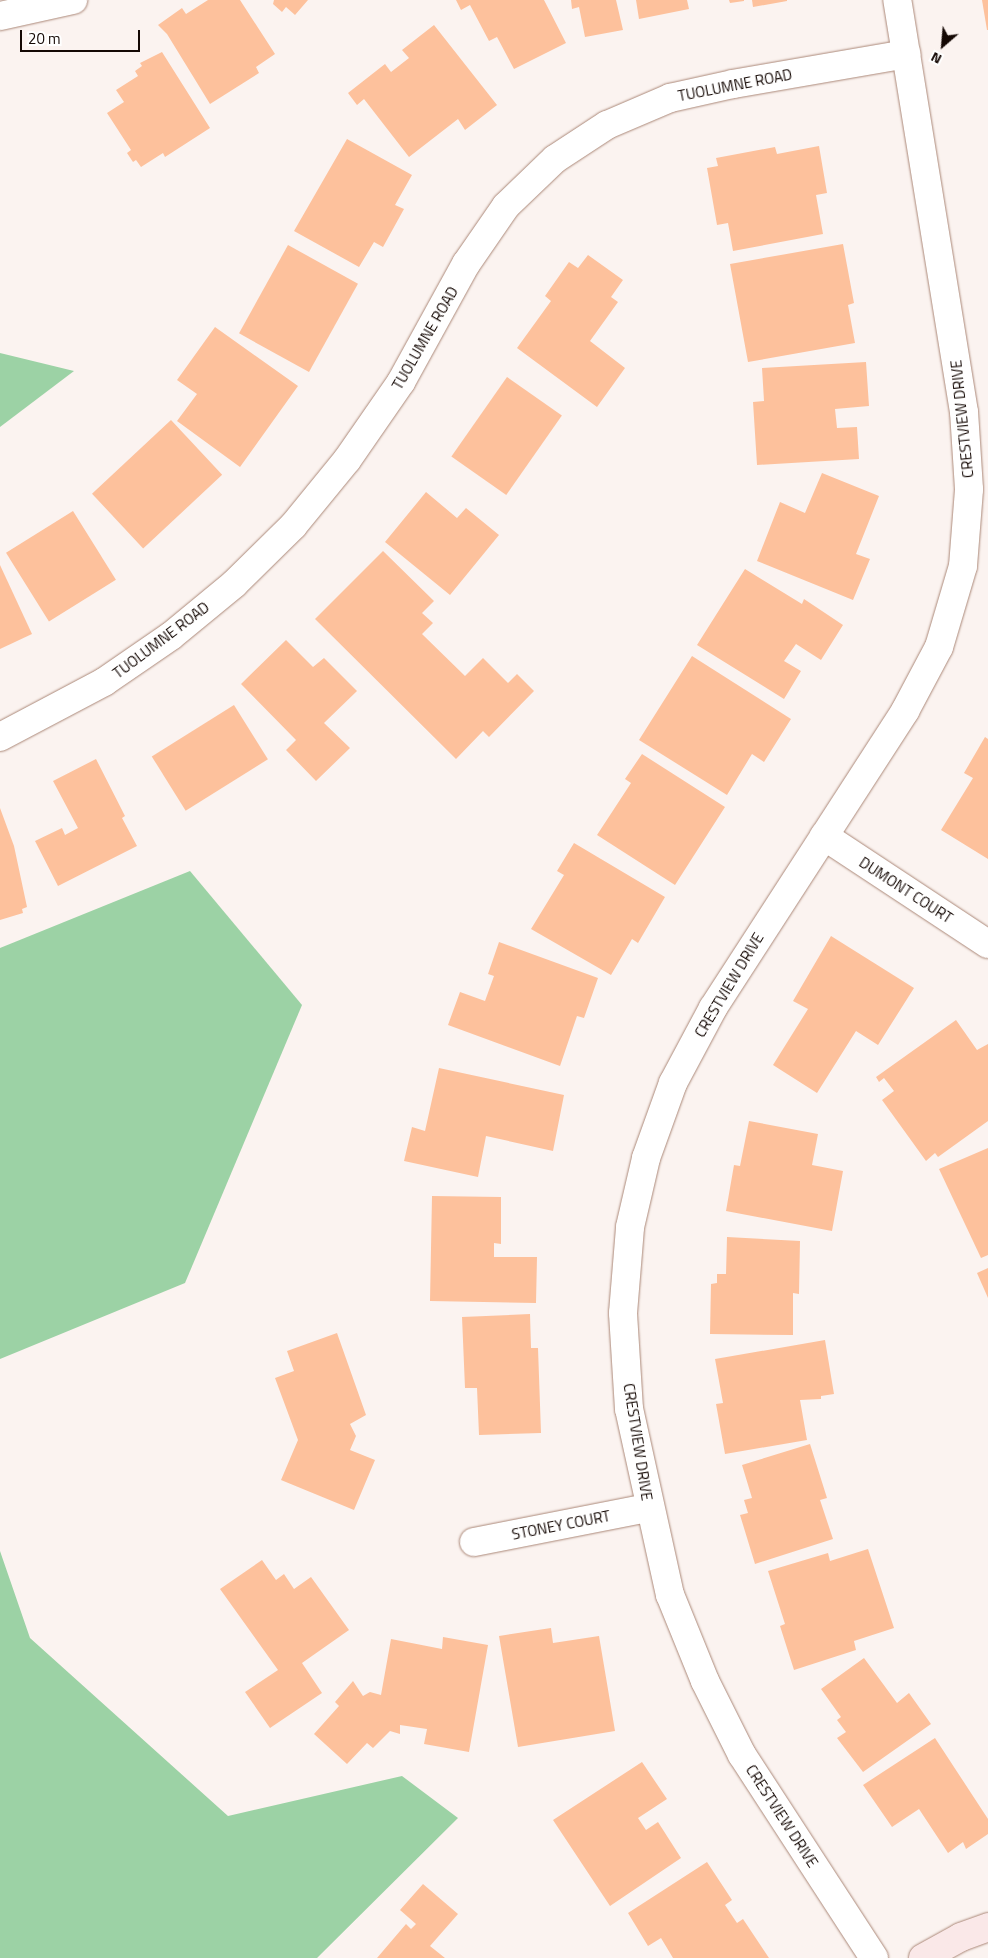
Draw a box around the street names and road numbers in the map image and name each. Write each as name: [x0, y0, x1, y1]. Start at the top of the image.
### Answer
street label: TUOLUMNE ROAD: [676, 65, 794, 105]
street label: TUOLUMNE ROAD: [388, 283, 462, 393]
street label: CRESTVIEW DRIVE: [947, 359, 977, 479]
street label: TUOLUMNE ROAD: [109, 598, 213, 682]
street label: DUMONT COURT: [856, 853, 956, 927]
street label: CRESTVIEW DRIVE: [691, 930, 767, 1040]
street label: CRESTVIEW DRIVE: [620, 1382, 656, 1502]
street label: STONEY COURT: [510, 1507, 612, 1543]
street label: CRESTVIEW DRIVE: [742, 1761, 822, 1871]

